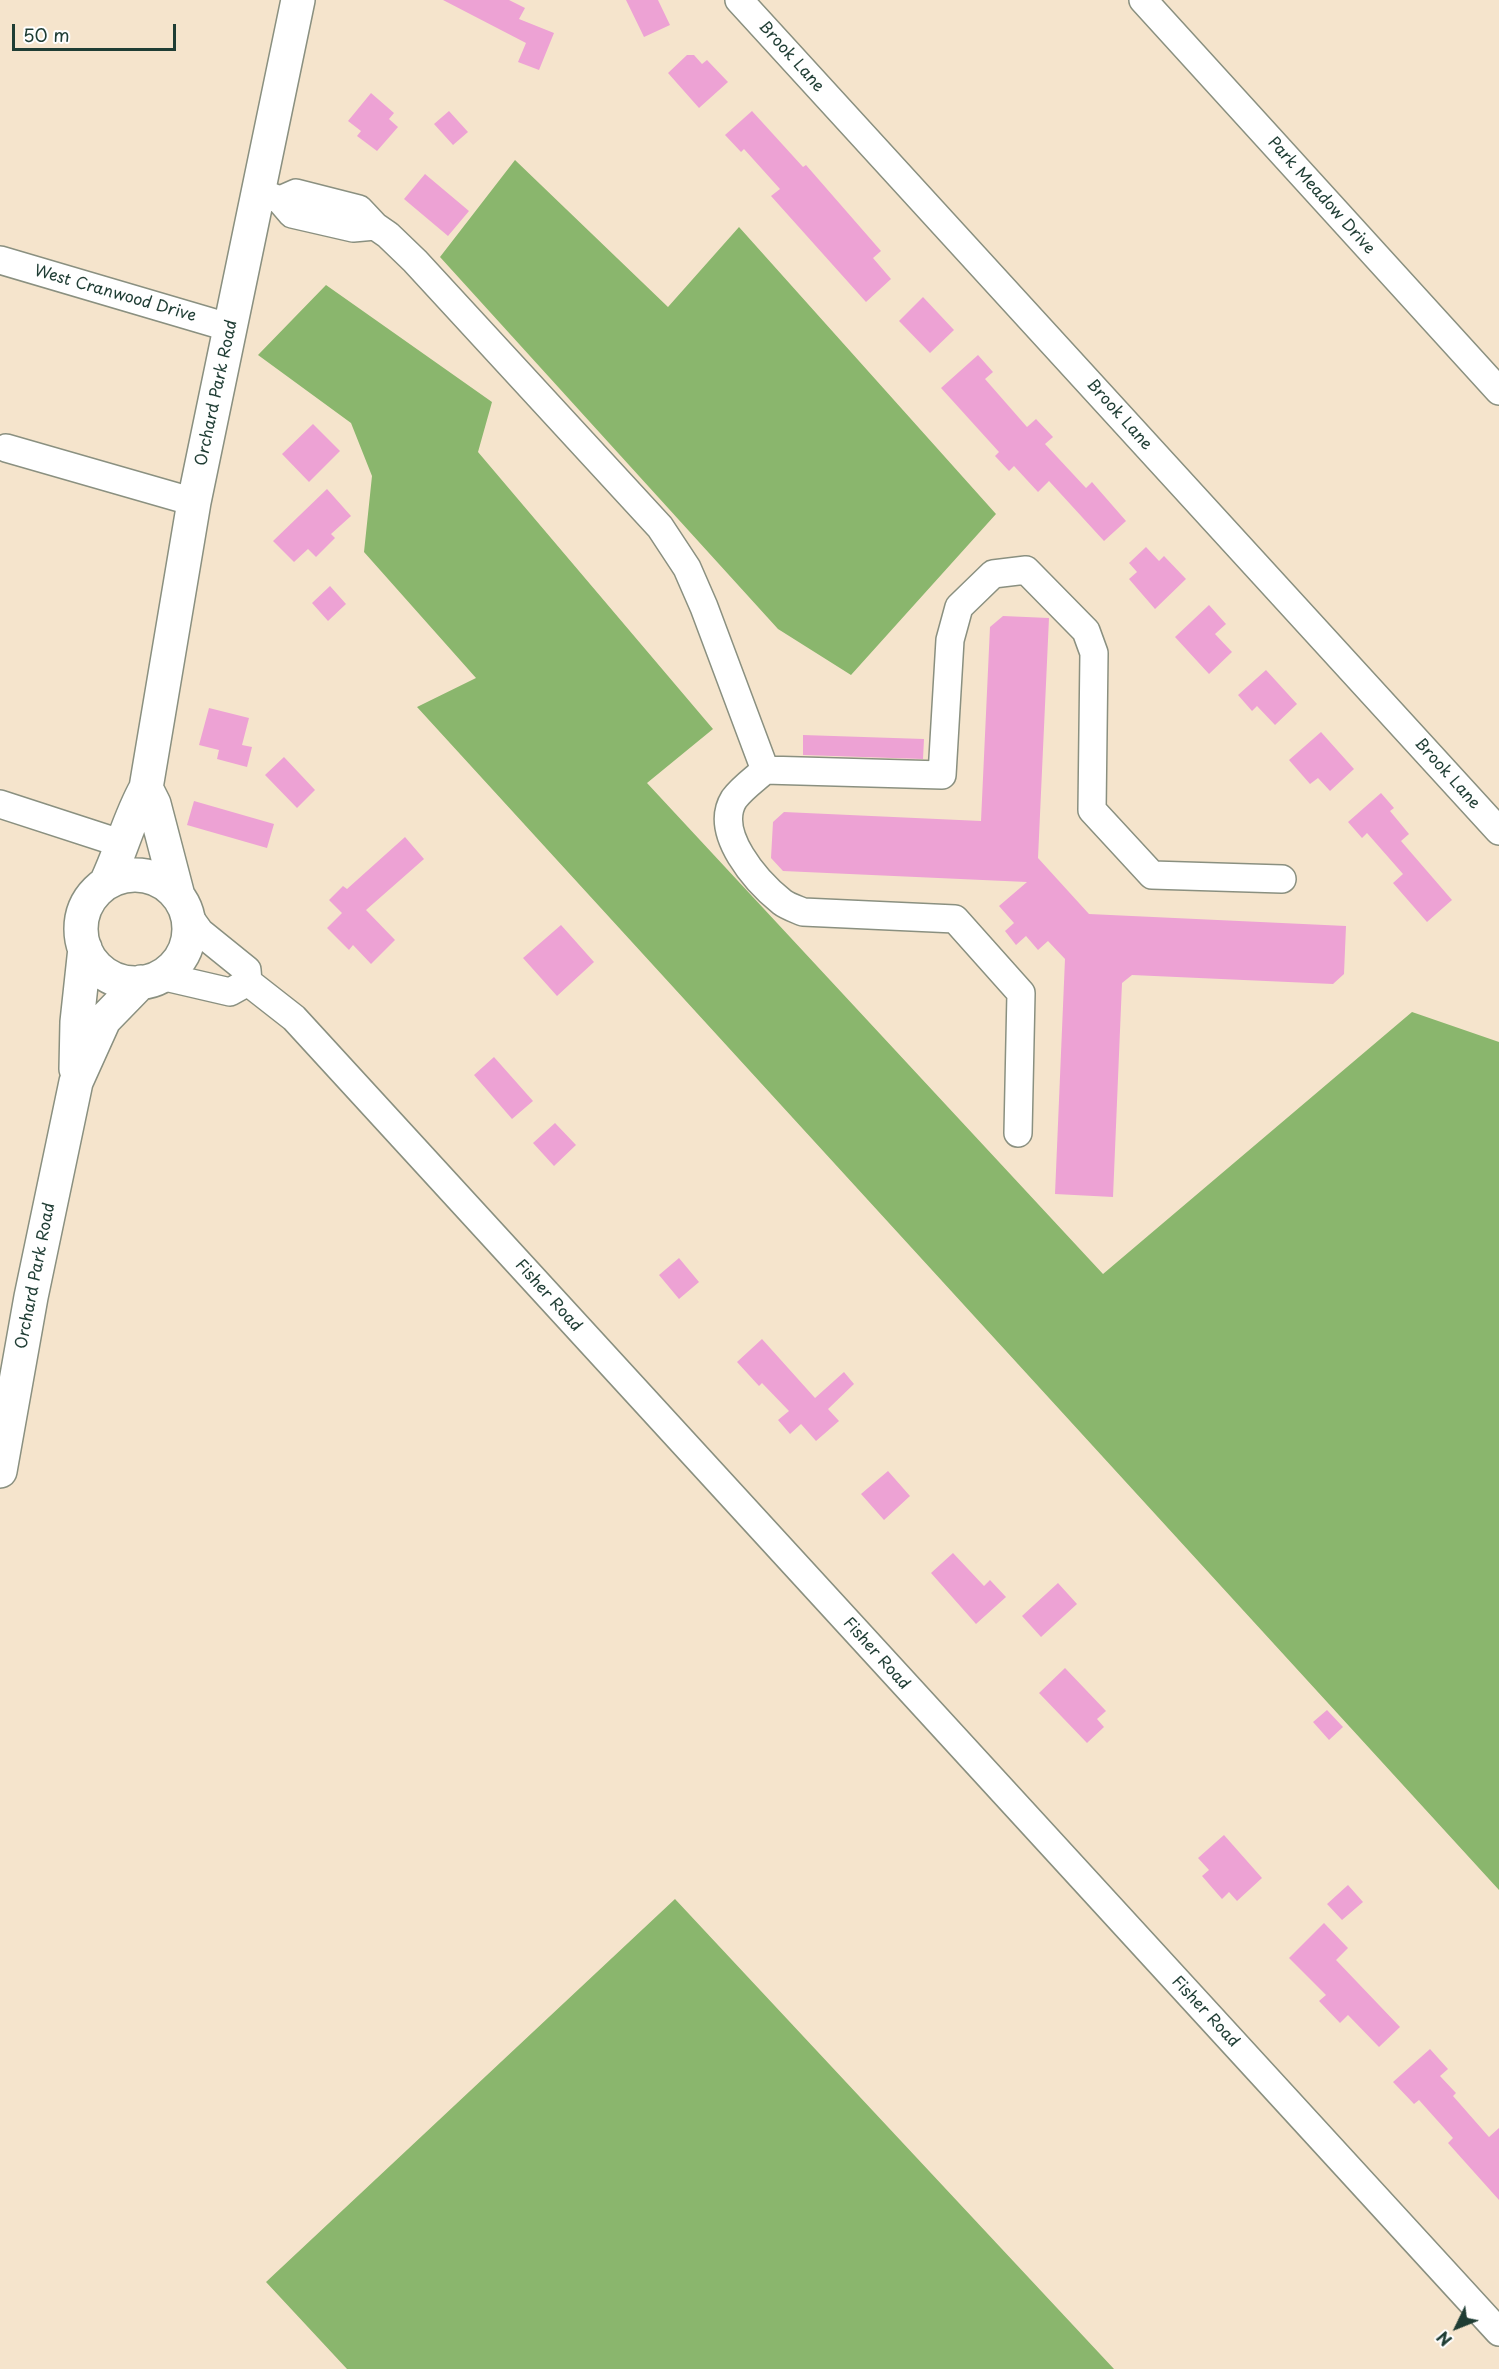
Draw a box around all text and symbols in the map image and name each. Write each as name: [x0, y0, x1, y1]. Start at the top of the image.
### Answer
scale bar: [15, 12, 178, 50]
street label: Brook Lane: [754, 18, 828, 96]
text: 50 m: [23, 21, 70, 48]
street label: Park Meadow Drive: [1263, 133, 1379, 259]
street label: West Cranwood Drive: [32, 262, 198, 326]
street label: Orchard Park Road: [192, 318, 242, 468]
street label: Brook Lane: [1082, 376, 1156, 454]
street label: Brook Lane: [1410, 735, 1484, 813]
street label: Orchard Park Road: [12, 1201, 60, 1351]
street label: Fisher Road: [511, 1256, 585, 1336]
street label: Fisher Road: [839, 1614, 913, 1694]
street label: Fisher Road: [1167, 1972, 1243, 2052]
north arrow: [1427, 2297, 1487, 2357]
text: N: [1431, 2326, 1457, 2352]

